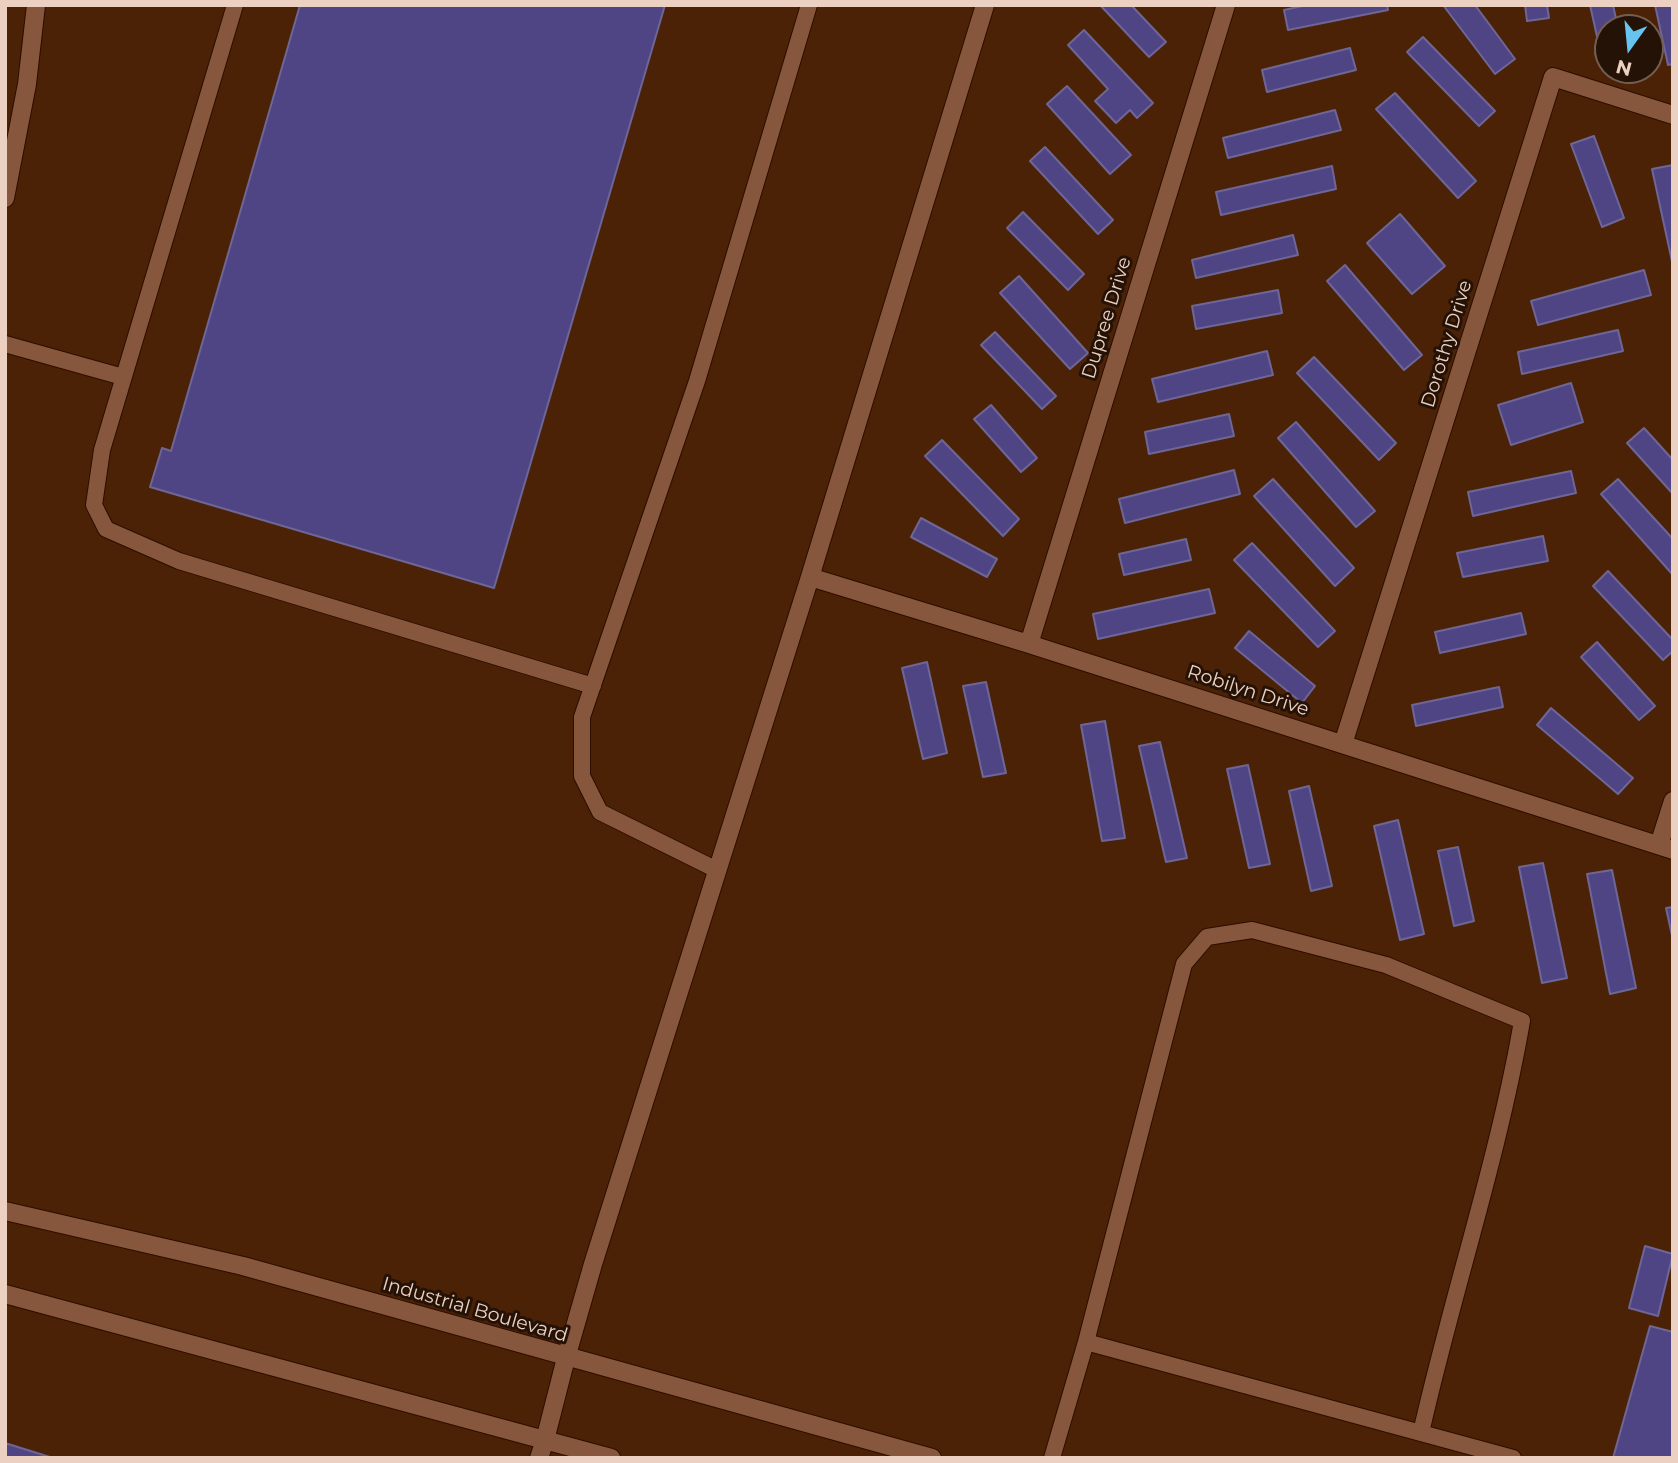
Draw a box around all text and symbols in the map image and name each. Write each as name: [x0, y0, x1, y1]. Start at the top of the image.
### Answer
north arrow: [1594, 14, 1664, 84]
text: N: [1614, 55, 1634, 81]
street label: Dupree Drive: [1078, 254, 1136, 382]
street label: Dorothy Drive: [1417, 277, 1477, 411]
street label: Robilyn Drive: [1184, 661, 1312, 721]
street label: Industrial Boulevard: [380, 1273, 570, 1347]

